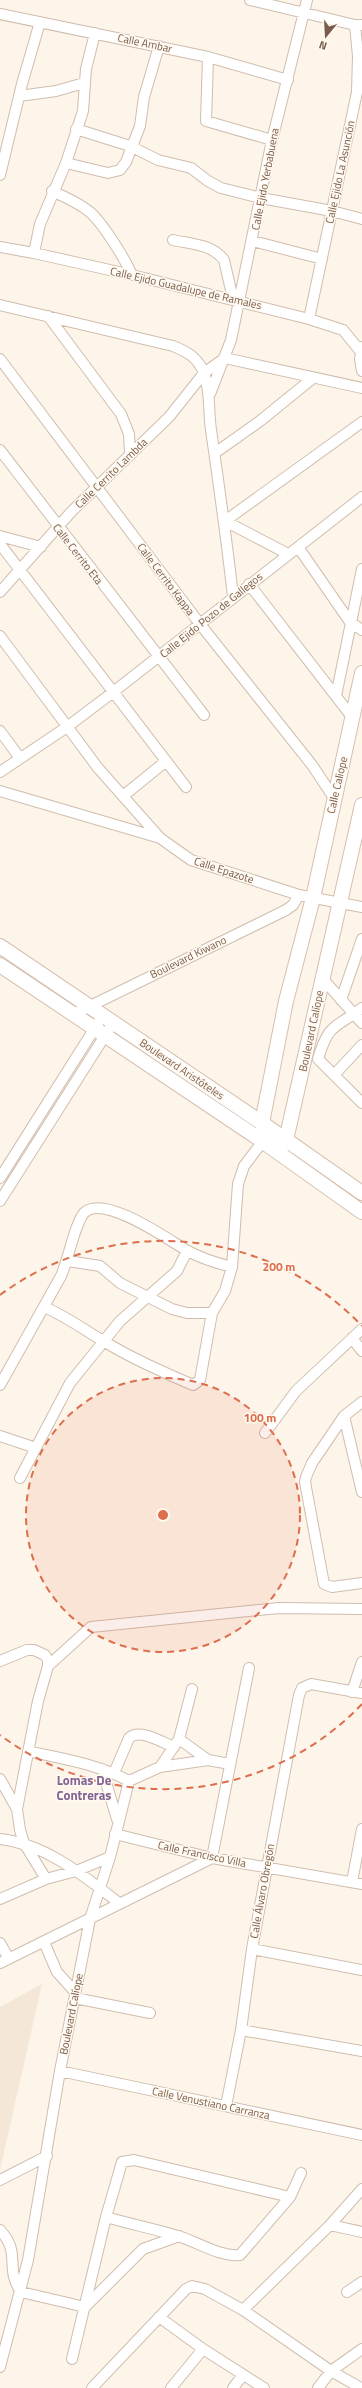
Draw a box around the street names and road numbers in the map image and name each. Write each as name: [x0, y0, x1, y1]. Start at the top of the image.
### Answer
street label: Calle Ambar: [116, 29, 174, 57]
street label: Calle Ejido La Asunción: [321, 119, 359, 225]
street label: Calle Ejido Yerbabuena: [247, 126, 283, 232]
street label: Calle Ejido Guadalupe de Ramales: [109, 263, 263, 313]
street label: Calle Cerrito Lambda: [71, 434, 151, 512]
street label: Calle Cerrito Eta: [49, 520, 107, 588]
street label: Calle Cerrito Kappa: [133, 539, 199, 619]
street label: Calle Ejido Pozo de Gallegos: [156, 568, 266, 662]
street label: Calle Caliope: [323, 754, 351, 815]
street label: Calle Epazote: [192, 853, 256, 887]
street label: Boulevard Kiwano: [147, 931, 229, 982]
street label: Boulevard Calíope: [295, 988, 328, 1073]
street label: Boulevard Aristóteles: [136, 1035, 228, 1103]
street label: Calle Francisco Villa: [156, 1837, 248, 1871]
street label: Calle Álvaro Obregón: [246, 1842, 278, 1940]
street label: Boulevard Calíope: [55, 1971, 87, 2056]
street label: Calle Venustiano Carranza: [151, 2083, 272, 2123]

